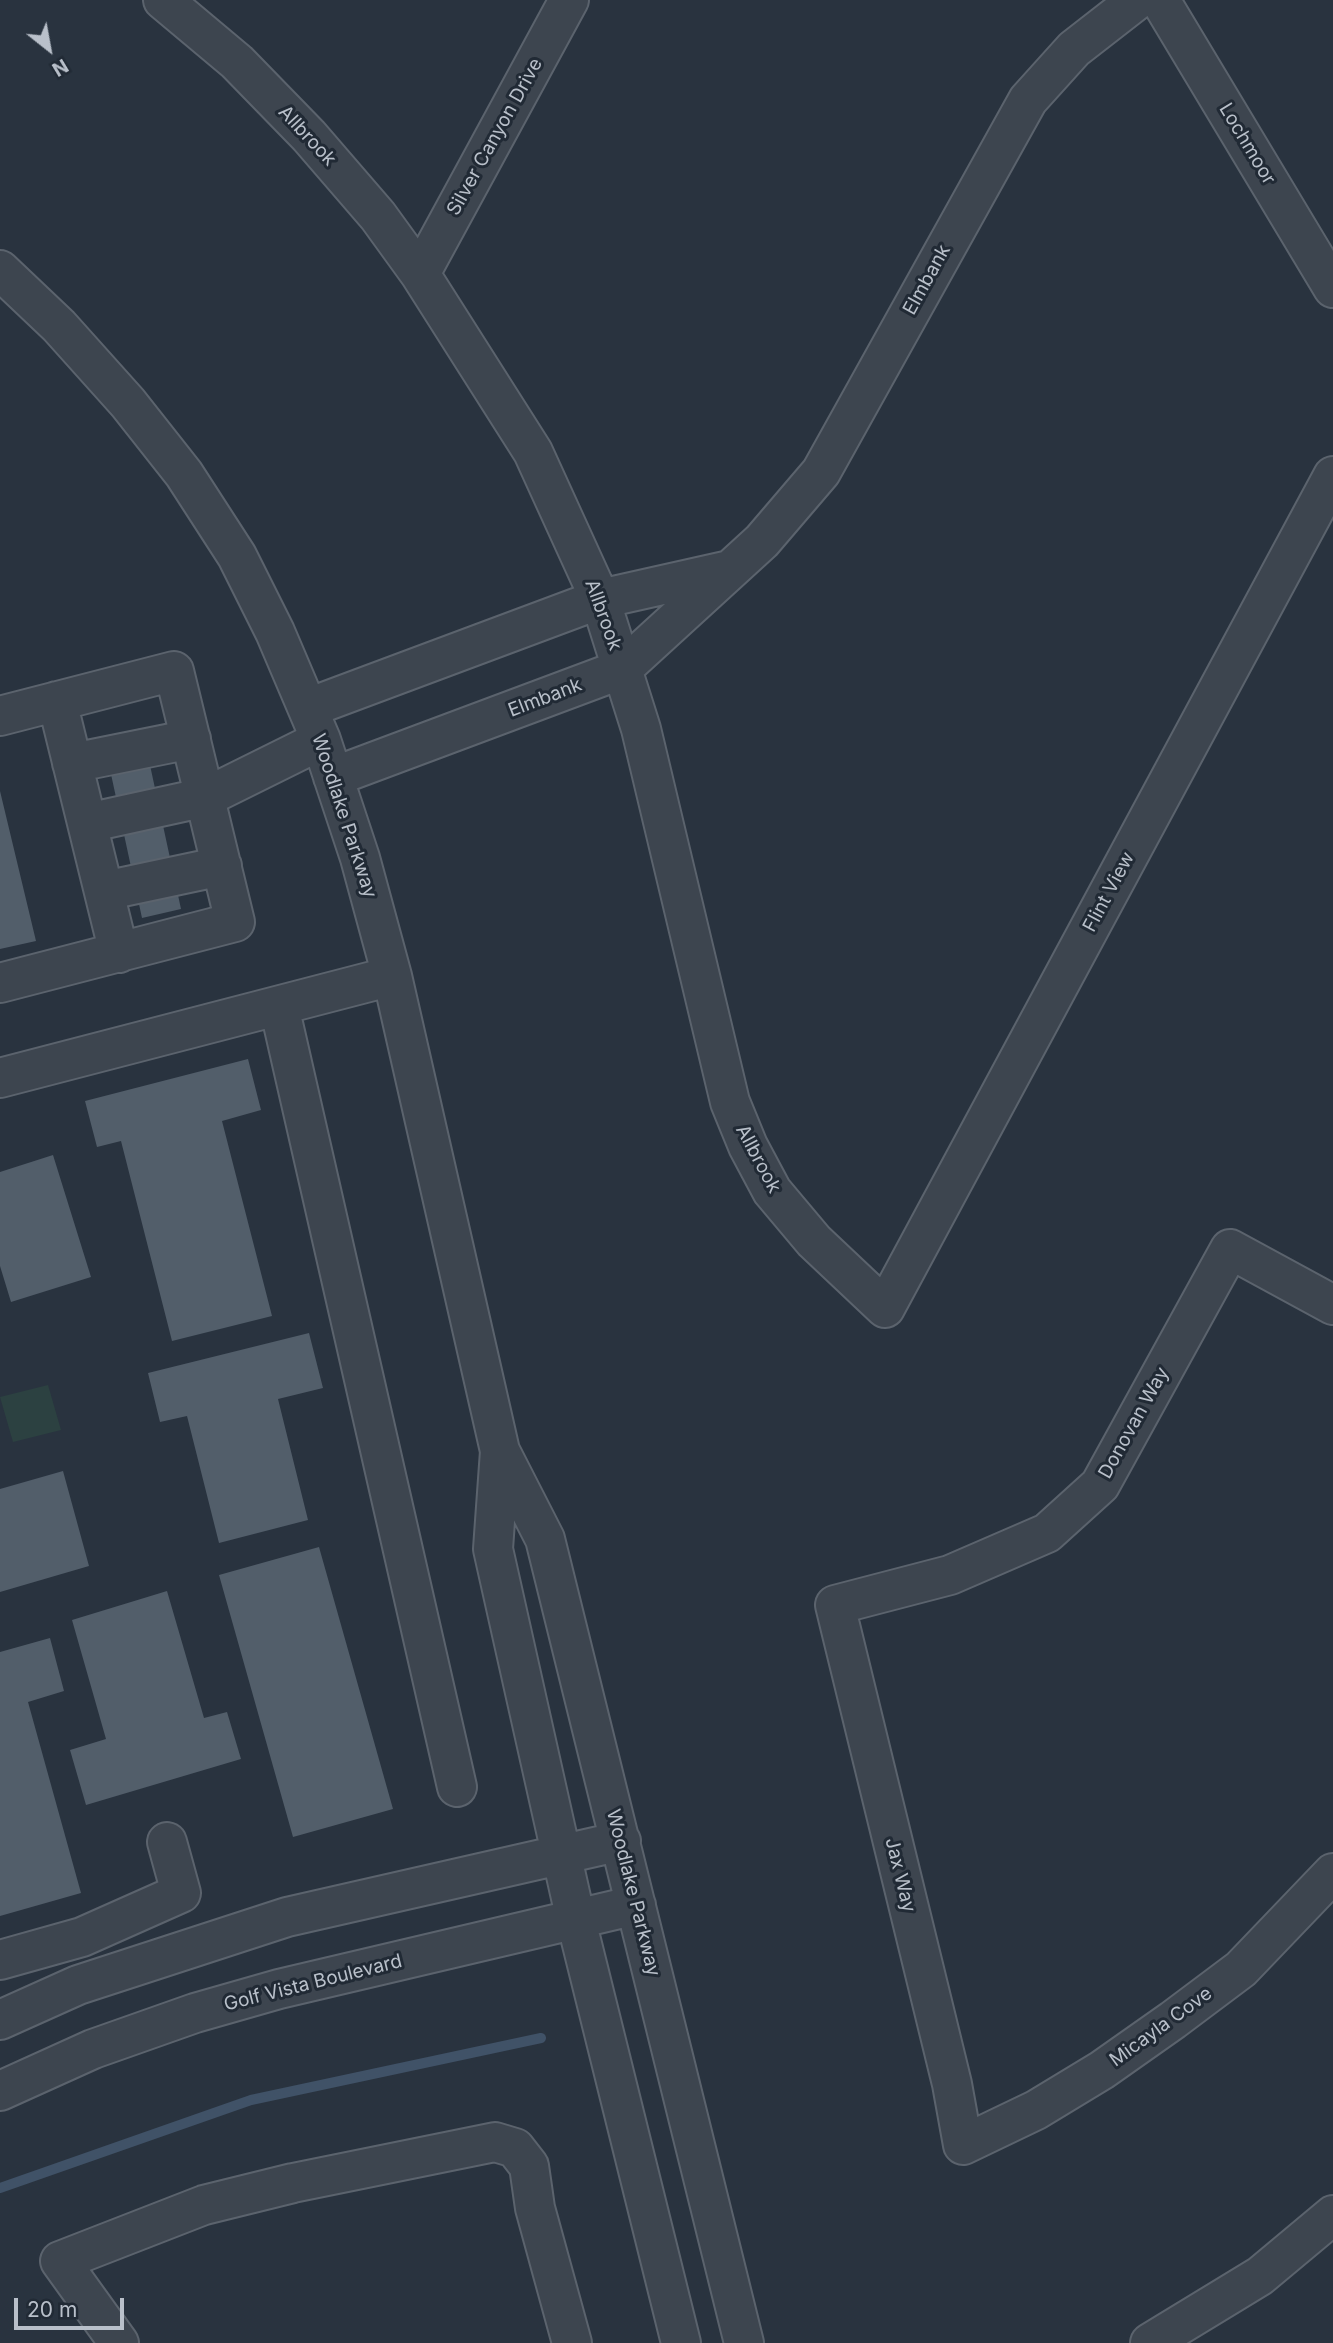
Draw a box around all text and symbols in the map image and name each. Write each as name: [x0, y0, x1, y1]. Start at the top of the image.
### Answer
north arrow: [14, 14, 84, 84]
text: N: [48, 54, 72, 81]
street label: Silver Canyon Drive: [442, 54, 548, 220]
street label: Lochmoor: [1214, 99, 1280, 189]
street label: Allbrook: [273, 101, 341, 171]
street label: Elmbank: [898, 241, 956, 319]
street label: Allbrook: [580, 576, 626, 654]
street label: Elmbank: [505, 674, 585, 722]
street label: Woodlake Parkway: [307, 731, 381, 901]
street label: Flint View: [1078, 848, 1140, 936]
street label: Allbrook: [731, 1121, 785, 1197]
street label: Donovan Way: [1094, 1363, 1174, 1483]
street label: Woodlake Parkway: [601, 1807, 665, 1979]
street label: Jax Way: [880, 1835, 920, 1915]
street label: Golf Vista Boulevard: [222, 1950, 404, 2016]
street label: Micayla Cove: [1105, 1982, 1217, 2072]
scale bar: [18, 2284, 128, 2328]
text: 20 m: [27, 2297, 77, 2322]

